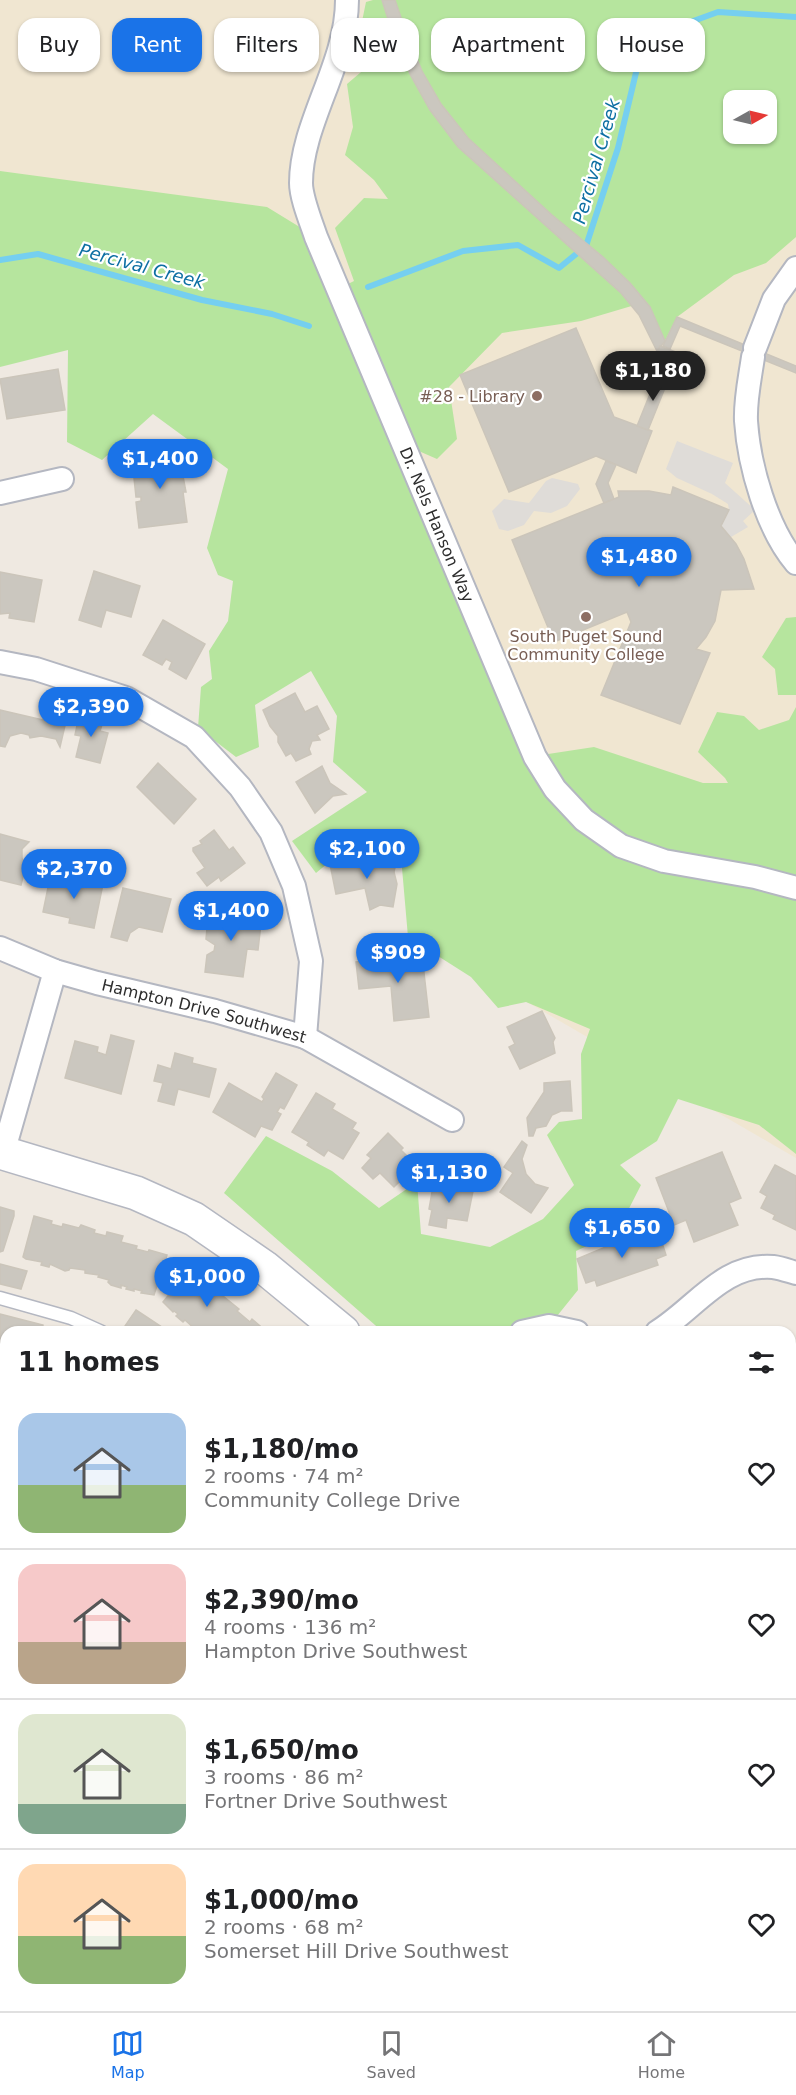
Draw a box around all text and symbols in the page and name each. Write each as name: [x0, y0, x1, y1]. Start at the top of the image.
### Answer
chip: Buy: [18, 18, 100, 72]
chip: Rent: [112, 18, 202, 72]
chip: Filters: [214, 18, 319, 72]
chip: New: [331, 18, 419, 72]
chip: Apartment: [431, 18, 585, 72]
chip: House: [597, 18, 705, 72]
north arrow: [723, 90, 777, 144]
map controls: [723, 90, 777, 144]
water label: Percival Creek: [568, 95, 624, 226]
water label: Percival Creek: [77, 239, 209, 293]
pin: $1,180: [604, 351, 702, 402]
text: $1,180: [614, 358, 692, 382]
place label: #28 - Library: [419, 387, 525, 406]
marker: #28 - Library: [530, 389, 544, 403]
pin: $1,400: [111, 439, 209, 490]
street label: Dr. Nels Hanson Way: [396, 444, 478, 605]
text: $1,400: [121, 446, 199, 470]
pin: $1,480: [590, 537, 688, 588]
text: $1,480: [600, 544, 678, 568]
marker: South Puget Sound Community College: [579, 610, 593, 624]
place label: South Puget Sound Community College: [507, 627, 665, 664]
pin: $2,390: [42, 687, 140, 738]
text: $2,390: [52, 694, 130, 718]
pin: $2,100: [318, 829, 416, 880]
text: $2,100: [328, 836, 406, 860]
pin: $2,370: [25, 849, 123, 900]
text: $2,370: [35, 856, 113, 880]
pin: $1,400: [182, 891, 280, 942]
text: $1,400: [192, 898, 270, 922]
pin: $909: [362, 933, 434, 984]
text: $909: [370, 940, 426, 964]
street label: Hampton Drive Southwest: [100, 975, 309, 1046]
pin: $1,130: [400, 1153, 498, 1204]
text: $1,130: [410, 1160, 488, 1184]
pin: $1,650: [573, 1208, 671, 1259]
text: $1,650: [583, 1215, 661, 1239]
pin: $1,000: [158, 1257, 256, 1308]
text: $1,000: [168, 1264, 246, 1288]
icon: filters: [745, 1346, 778, 1379]
text: 11 homes: [18, 1347, 160, 1377]
text: $1,180/mo: [204, 1434, 359, 1464]
icon: home: [66, 1437, 138, 1509]
icon: heart: [745, 1457, 778, 1490]
text: 2 rooms · 74 m²: [204, 1464, 364, 1488]
text: Community College Drive: [204, 1488, 460, 1512]
text: $2,390/mo: [204, 1585, 359, 1615]
icon: home: [66, 1588, 138, 1660]
icon: heart: [745, 1608, 778, 1641]
text: 4 rooms · 136 m²: [204, 1615, 376, 1639]
text: Hampton Drive Southwest: [204, 1639, 467, 1663]
text: $1,650/mo: [204, 1735, 359, 1765]
icon: home: [66, 1738, 138, 1810]
icon: heart: [745, 1758, 778, 1791]
text: 3 rooms · 86 m²: [204, 1765, 364, 1789]
text: Fortner Drive Southwest: [204, 1789, 447, 1813]
text: $1,000/mo: [204, 1885, 359, 1915]
icon: home: [66, 1888, 138, 1960]
icon: heart: [745, 1908, 778, 1941]
text: 2 rooms · 68 m²: [204, 1915, 364, 1939]
text: Somerset Hill Drive Southwest: [204, 1939, 509, 1963]
tab: Map: [111, 2027, 145, 2082]
tab: Saved: [367, 2027, 416, 2082]
tab: Home: [638, 2027, 685, 2082]

